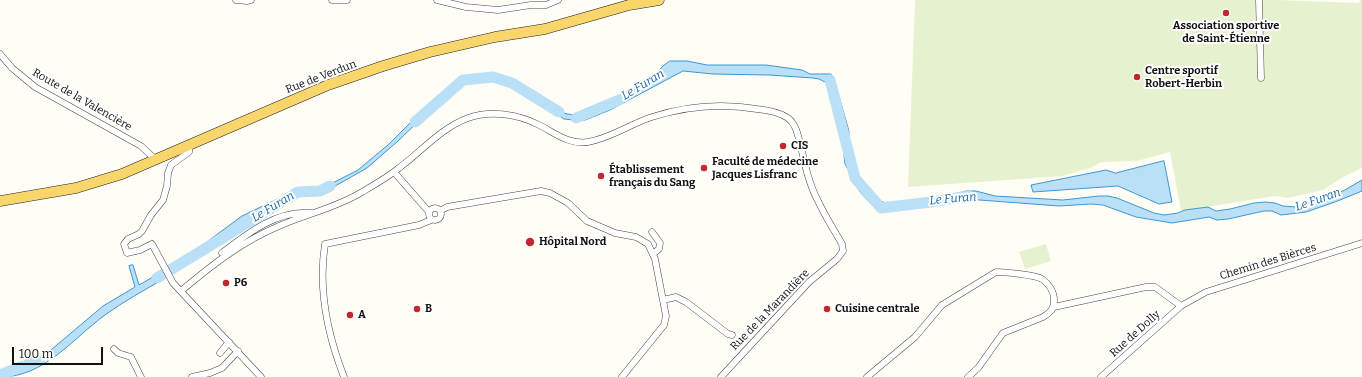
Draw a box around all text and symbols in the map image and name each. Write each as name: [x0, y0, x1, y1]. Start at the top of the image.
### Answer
marker: Association sportive de Saint-Étienne: [1221, 8, 1231, 18]
place label: Association sportive de Saint-Étienne: [1173, 19, 1279, 45]
street label: Rue de Verdun: [284, 57, 358, 97]
place label: Centre sportif Robert-Herbin: [1145, 64, 1222, 90]
street label: Route de la Valencière: [30, 66, 134, 134]
water label: Le Furan: [619, 67, 667, 103]
marker: Centre sportif Robert-Herbin: [1132, 72, 1142, 82]
place label: CIS: [791, 139, 808, 153]
marker: CIS: [778, 141, 788, 151]
place label: Faculté de médecine Jacques Lisfranc: [712, 155, 818, 181]
place label: Établissement français du Sang: [609, 163, 695, 189]
marker: Faculté de médecine Jacques Lisfranc: [699, 163, 709, 173]
marker: Établissement français du Sang: [596, 171, 606, 181]
water label: Le Furan: [1293, 185, 1343, 215]
water label: Le Furan: [249, 189, 297, 225]
water label: Le Furan: [929, 190, 977, 208]
place label: Hôpital Nord: [539, 235, 606, 249]
marker: Hôpital Nord: [524, 236, 536, 248]
street label: Chemin des Bièrces: [1218, 241, 1318, 283]
street label: Rue de la Marandière: [728, 267, 812, 353]
place label: P6: [234, 276, 247, 290]
marker: P6: [221, 278, 231, 288]
place label: B: [425, 302, 432, 316]
place label: Cuisine centrale: [835, 302, 920, 316]
marker: B: [412, 304, 422, 314]
marker: Cuisine centrale: [822, 304, 832, 314]
place label: A: [358, 308, 366, 322]
street label: Rue de Dolly: [1107, 308, 1163, 360]
marker: A: [345, 310, 355, 320]
scale bar: [14, 339, 105, 365]
text: 100 m: [19, 347, 53, 361]

